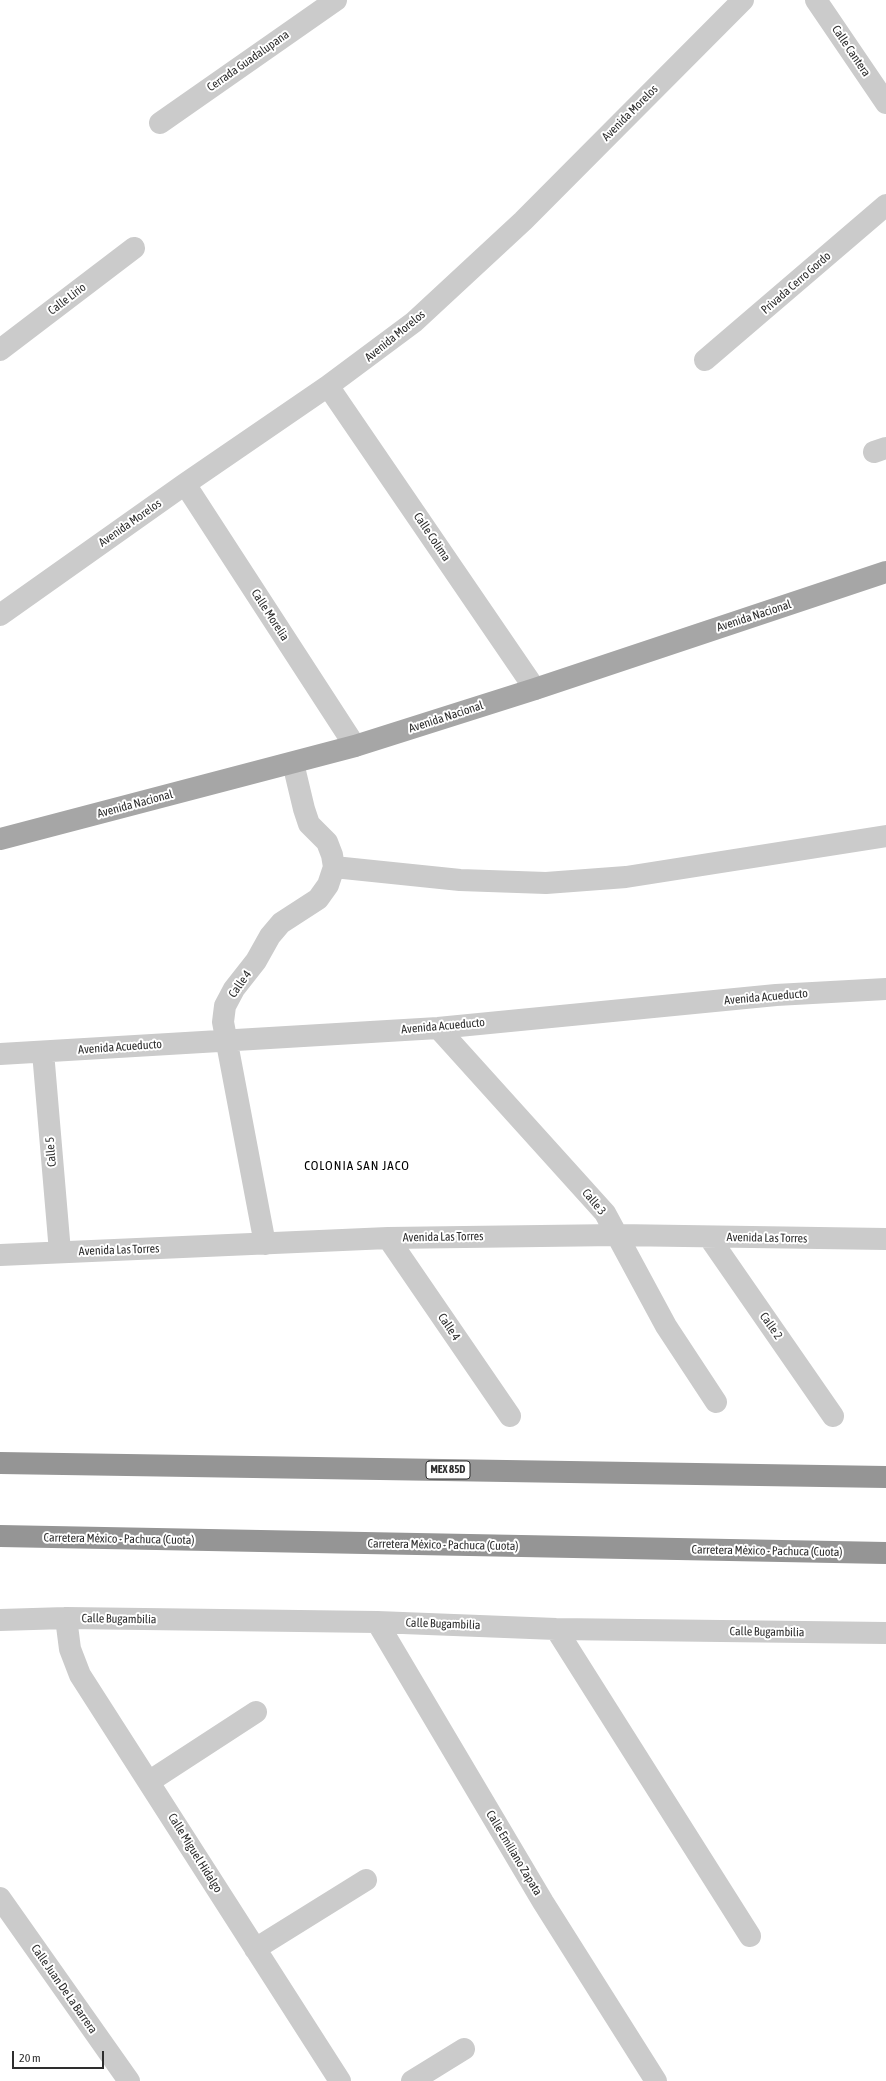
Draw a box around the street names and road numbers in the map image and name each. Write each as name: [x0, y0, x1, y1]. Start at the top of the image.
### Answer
street label: Calle Cantera: [829, 23, 873, 79]
street label: Cerrada Guadalupana: [204, 27, 292, 95]
street label: Avenida Morelos: [599, 82, 661, 144]
street label: Privada Cerro Gordo: [758, 249, 834, 317]
street label: Calle Lirio: [45, 280, 89, 318]
street label: Avenida Morelos: [362, 307, 428, 365]
street label: Avenida Morelos: [96, 496, 164, 550]
street label: Calle Colima: [411, 510, 453, 564]
street label: Calle Morelia: [248, 587, 292, 643]
street label: Avenida Nacional: [715, 597, 793, 635]
street label: Avenida Nacional: [407, 698, 485, 736]
street label: Avenida Nacional: [96, 787, 174, 821]
street label: Calle 4: [226, 968, 254, 1000]
street label: Avenida Acueducto: [724, 986, 808, 1008]
street label: Avenida Acueducto: [401, 1015, 485, 1037]
street label: Avenida Acueducto: [78, 1037, 162, 1057]
street label: Calle 5: [43, 1136, 59, 1168]
street label: Calle 3: [579, 1186, 609, 1218]
street label: Avenida Las Torres: [403, 1229, 483, 1245]
street label: Avenida Las Torres: [727, 1230, 807, 1246]
street label: Avenida Las Torres: [78, 1241, 160, 1259]
street label: Calle 2: [757, 1310, 785, 1342]
street label: Calle 4: [435, 1311, 463, 1343]
road number: MEX 85D: [426, 1461, 470, 1479]
street label: Carretera México - Pachuca (Cuota): [44, 1530, 194, 1548]
street label: Carretera México - Pachuca (Cuota): [368, 1536, 518, 1554]
street label: Carretera México - Pachuca (Cuota): [692, 1542, 842, 1560]
street label: Calle Bugambilia: [81, 1611, 157, 1627]
street label: Calle Bugambilia: [405, 1615, 481, 1633]
street label: Calle Bugambilia: [729, 1624, 805, 1640]
street label: Calle Emiliano Zapata: [483, 1808, 545, 1898]
street label: Calle Miguel Hidalgo: [165, 1811, 225, 1895]
street label: Calle Juan De La Barrera: [28, 1942, 100, 2036]

